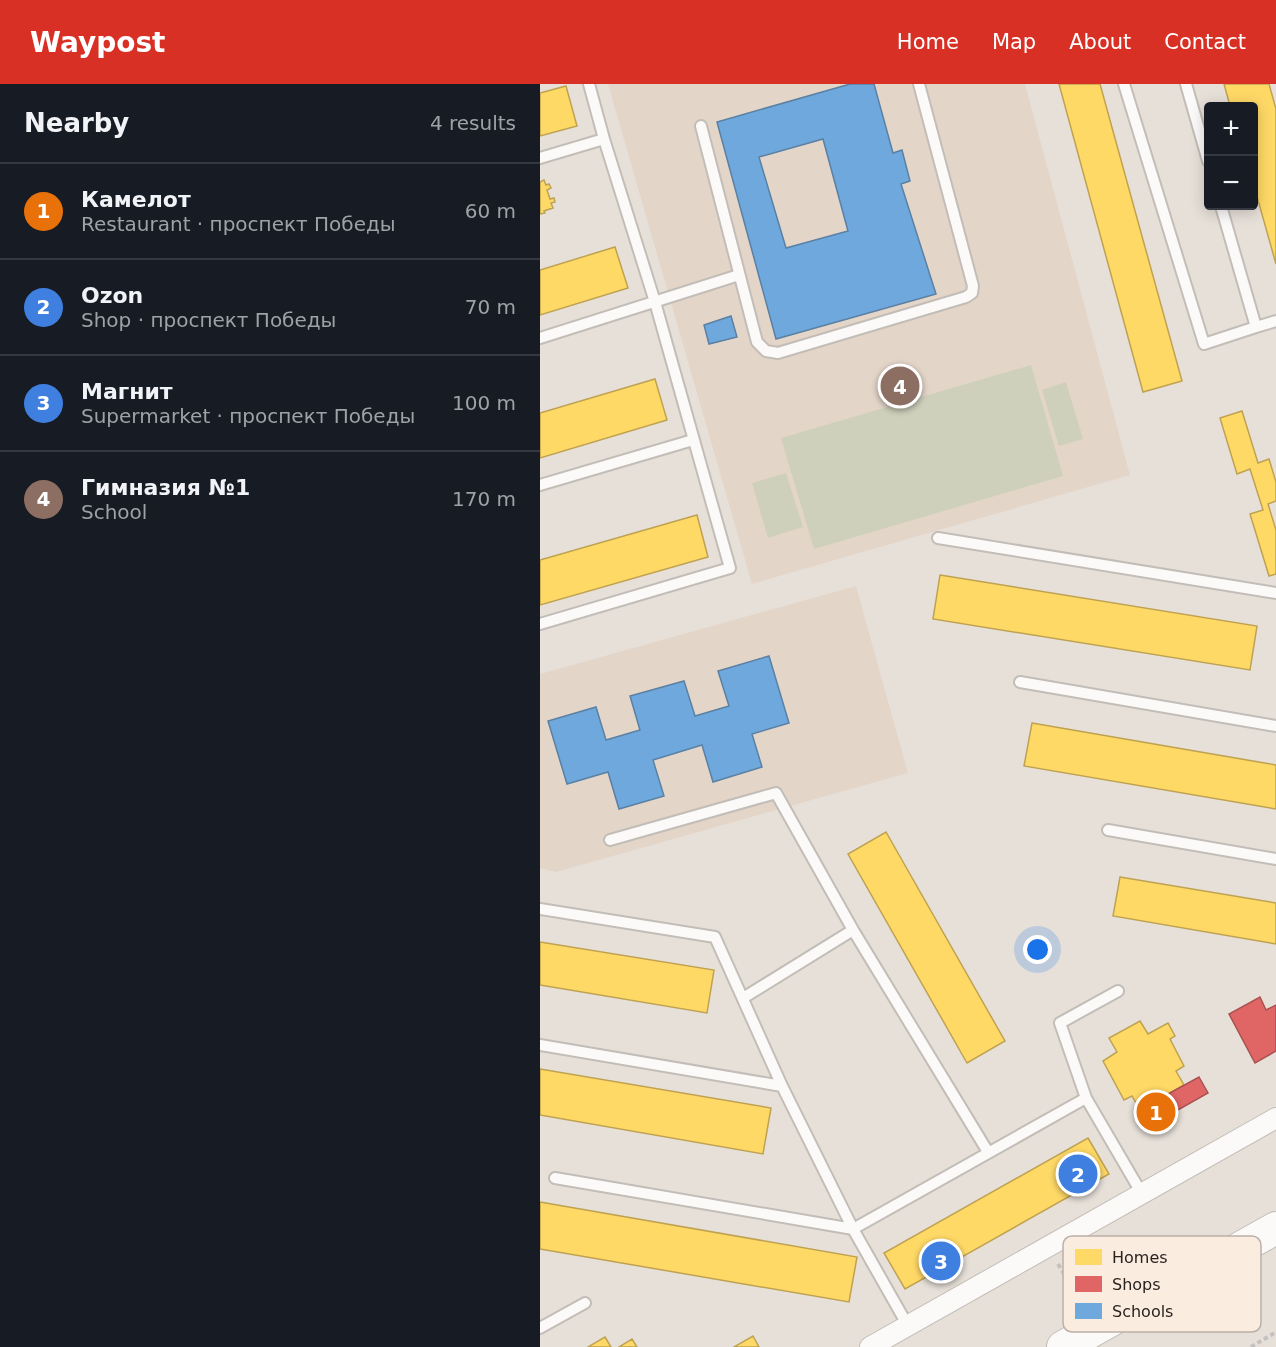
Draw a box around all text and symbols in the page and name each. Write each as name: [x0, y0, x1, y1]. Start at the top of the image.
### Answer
text: Waypost: [30, 26, 166, 59]
text: Home: [897, 30, 959, 54]
text: Map: [992, 30, 1036, 54]
text: About: [1069, 30, 1131, 54]
text: Contact: [1164, 30, 1246, 54]
map controls: [1204, 102, 1258, 210]
button: +: [1204, 102, 1258, 156]
text: Nearby: [24, 108, 129, 138]
text: 4 results: [430, 111, 516, 135]
button: −: [1204, 156, 1258, 210]
text: Камелот: [81, 187, 191, 212]
text: 1: [37, 199, 50, 223]
text: 60 m: [465, 199, 516, 223]
text: Restaurant · проспект Победы: [81, 212, 396, 236]
text: Ozon: [81, 283, 143, 308]
text: 2: [37, 295, 50, 319]
text: 70 m: [465, 295, 516, 319]
text: Shop · проспект Победы: [81, 308, 336, 332]
pin: 4: [880, 364, 920, 408]
text: Магнит: [81, 379, 173, 404]
text: 3: [37, 391, 50, 415]
text: 100 m: [452, 391, 516, 415]
text: Supermarket · проспект Победы: [81, 404, 415, 428]
text: Гимназия №1: [81, 475, 250, 500]
text: 4: [37, 487, 50, 511]
text: 170 m: [452, 487, 516, 511]
text: School: [81, 500, 147, 524]
your location: [1023, 935, 1052, 964]
pin: 1: [1136, 1090, 1176, 1134]
pin: 2: [1058, 1152, 1098, 1196]
legend: [1063, 1236, 1261, 1332]
pin: 3: [922, 1238, 960, 1284]
text: Homes: [1112, 1248, 1168, 1267]
text: Shops: [1112, 1275, 1161, 1294]
text: Schools: [1112, 1302, 1173, 1321]

